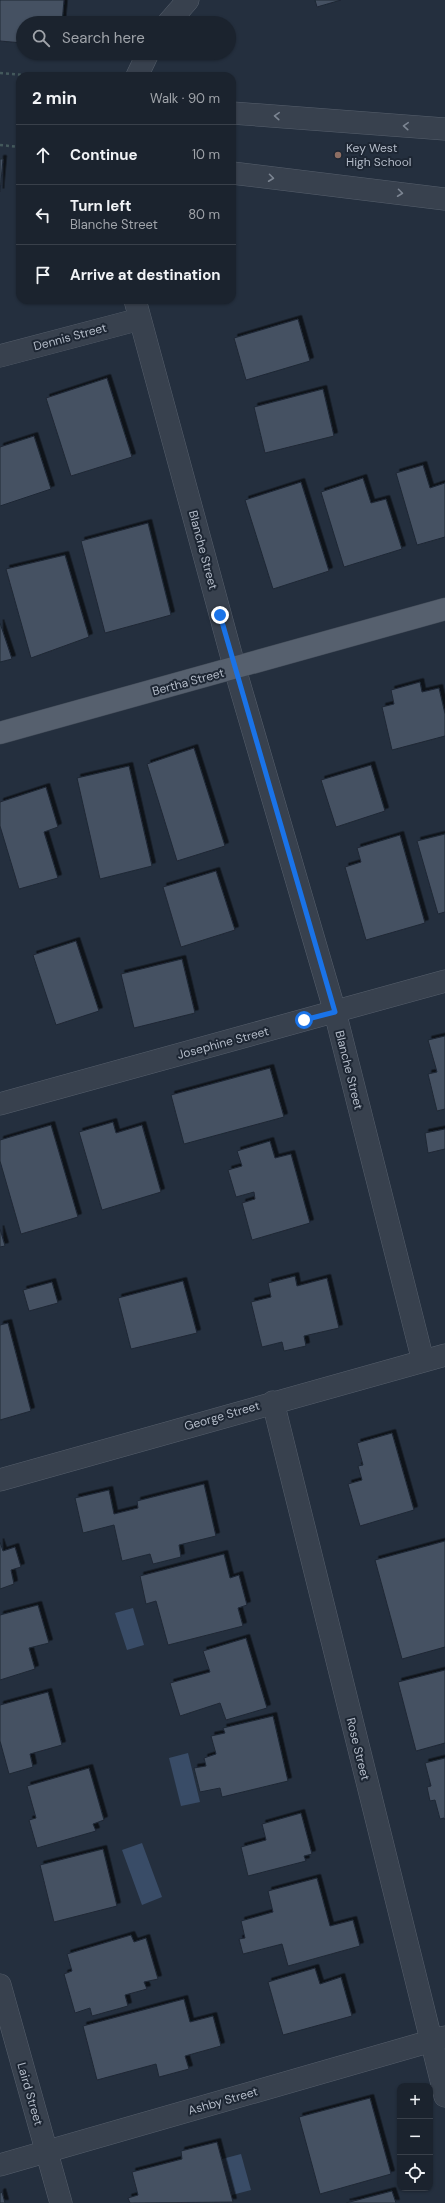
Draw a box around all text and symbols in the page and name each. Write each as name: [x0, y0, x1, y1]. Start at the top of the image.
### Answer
search box: [16, 16, 236, 60]
icon: search: [30, 27, 52, 49]
text: Search here: [62, 28, 145, 48]
text: 2 min: [32, 87, 77, 109]
text: Walk · 90 m: [150, 90, 220, 107]
one-way arrow: [273, 112, 280, 121]
one-way arrow: [403, 122, 409, 131]
place label: Key West High School: [346, 140, 411, 170]
icon: ahead: [32, 144, 54, 166]
text: Continue: [70, 145, 138, 165]
text: 10 m: [192, 146, 220, 163]
marker: Key West High School: [333, 150, 343, 160]
one-way arrow: [268, 173, 274, 182]
one-way arrow: [397, 189, 403, 198]
text: Turn left: [70, 196, 131, 216]
icon: left: [32, 204, 54, 226]
text: 80 m: [188, 206, 220, 223]
text: Blanche Street: [70, 216, 158, 233]
icon: arrive: [32, 264, 54, 286]
text: Arrive at destination: [70, 265, 221, 285]
street label: Dennis Street: [32, 319, 109, 354]
street label: Blanche Street: [185, 509, 221, 592]
route end: [211, 606, 229, 624]
street label: Bertha Street: [150, 665, 226, 699]
route start: [295, 1011, 313, 1029]
street label: Josephine Street: [175, 1023, 271, 1063]
street label: Blanche Street: [331, 1029, 367, 1112]
street label: George Street: [182, 1398, 262, 1434]
street label: Rose Street: [343, 1716, 374, 1782]
street label: Laird Street: [13, 2061, 47, 2128]
street label: Ashby Street: [186, 2083, 260, 2119]
map controls: [397, 2083, 433, 2191]
button: +: [397, 2083, 433, 2119]
button: −: [397, 2119, 433, 2155]
button: locate: [397, 2155, 433, 2191]

